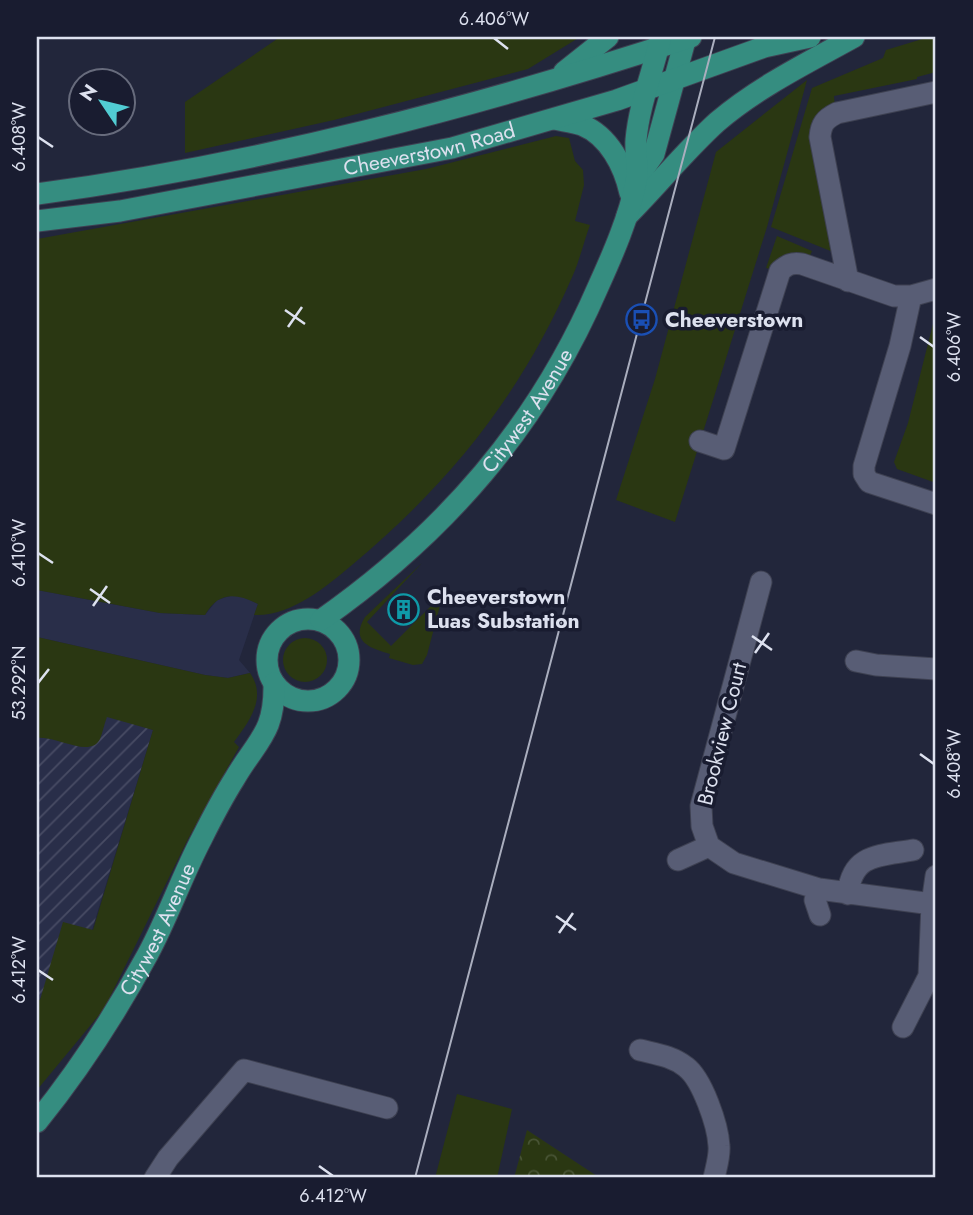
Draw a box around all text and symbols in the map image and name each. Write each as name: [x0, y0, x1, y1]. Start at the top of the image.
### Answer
text: 6.406°W: [459, 6, 529, 32]
north arrow: [66, 66, 136, 136]
text: N: [73, 79, 104, 106]
text: 6.408°W: [6, 102, 32, 172]
street label: Cheeverstown Road: [341, 115, 519, 183]
bus stop icon: Cheeverstown: [625, 303, 659, 337]
place label: Cheeverstown: [665, 305, 803, 335]
text: 6.406°W: [941, 312, 967, 382]
street label: Citywest Avenue: [474, 343, 580, 480]
text: 6.410°W: [6, 519, 32, 587]
place label: Cheeverstown Luas Substation: [427, 582, 580, 636]
building icon: Cheeverstown Luas Substation: [387, 592, 421, 626]
text: 53.292°N: [6, 646, 32, 720]
street label: Brookview Court: [690, 660, 754, 808]
text: 6.408°W: [941, 729, 967, 799]
street label: Citywest Avenue: [112, 858, 203, 1002]
text: 6.412°W: [6, 936, 32, 1004]
text: 6.412°W: [299, 1183, 367, 1209]

